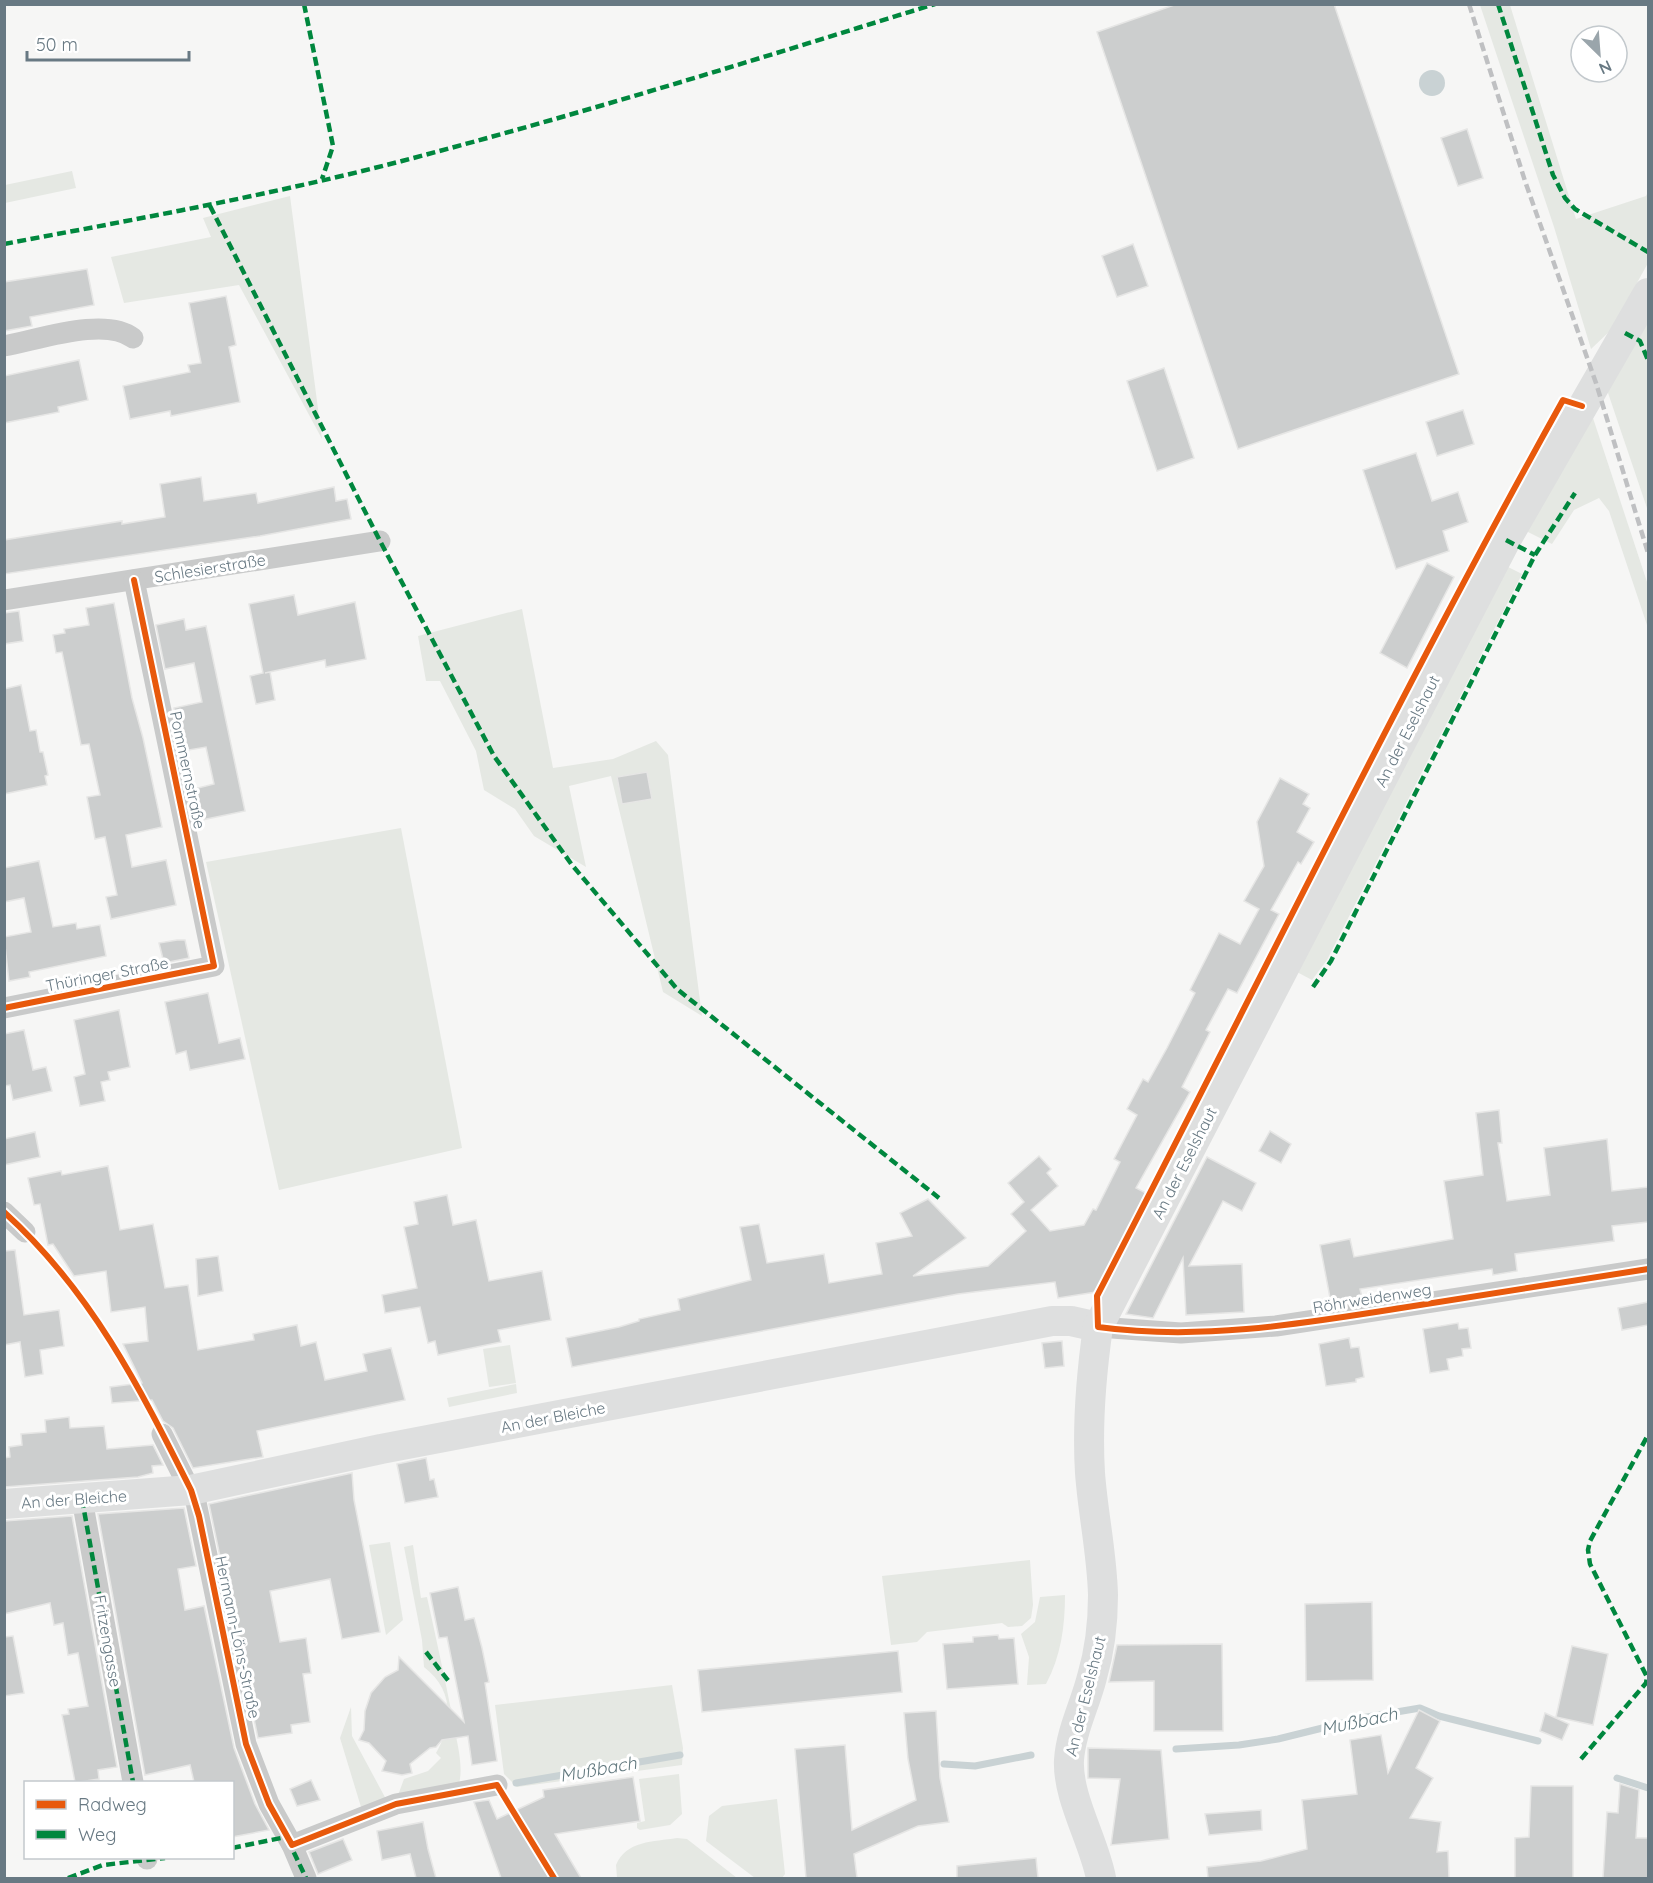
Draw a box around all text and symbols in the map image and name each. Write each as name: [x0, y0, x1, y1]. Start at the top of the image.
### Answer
scale bar: [27, 24, 189, 62]
north arrow: [1569, 24, 1629, 84]
text: 50 m: [36, 33, 78, 56]
text: N: [1596, 56, 1615, 79]
street label: Schlesierstraße: [153, 549, 267, 587]
street label: An der Eselshaut: [1370, 672, 1444, 790]
street label: Pommernstraße: [166, 709, 210, 831]
street label: Thüringer Straße: [44, 952, 170, 996]
street label: An der Eselshaut: [1147, 1104, 1221, 1222]
street label: Röhrweidenweg: [1311, 1279, 1433, 1317]
street label: An der Bleiche: [499, 1397, 607, 1437]
street label: An der Bleiche: [20, 1485, 128, 1513]
street label: Hermann-Löns-Straße: [211, 1554, 265, 1720]
street label: Fritzengasse: [90, 1593, 126, 1689]
street label: An der Eselshaut: [1060, 1634, 1110, 1758]
water label: Mußbach: [1319, 1702, 1400, 1740]
water label: Mußbach: [558, 1751, 639, 1787]
legend: [24, 1781, 234, 1859]
text: Radweg: [78, 1793, 147, 1816]
text: Weg: [78, 1823, 116, 1846]

